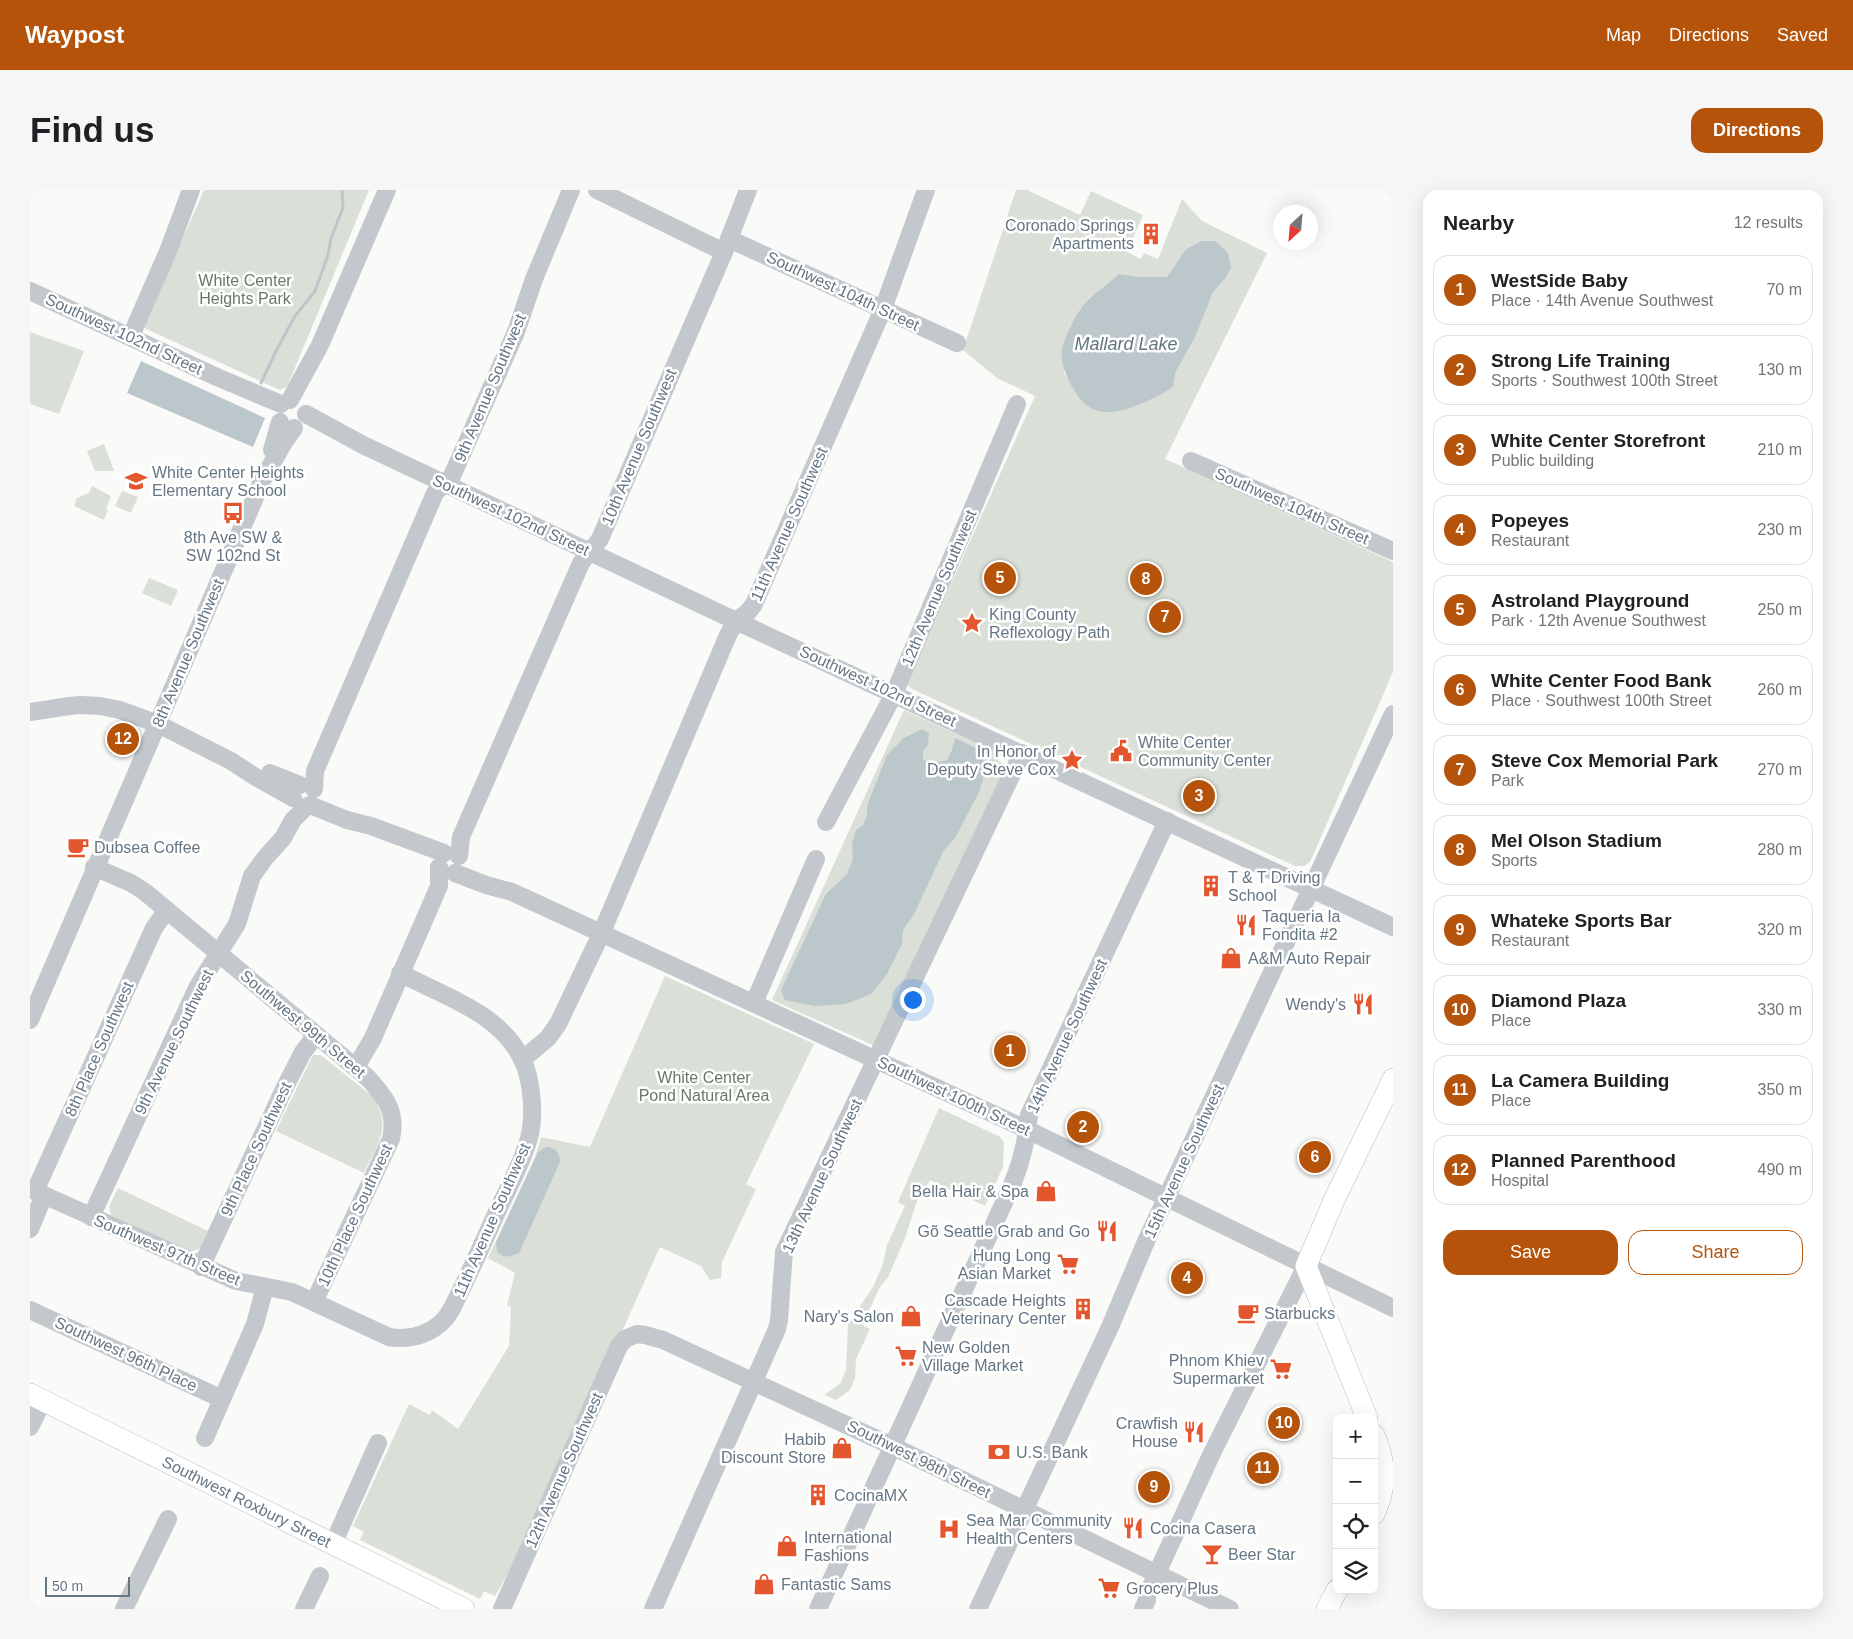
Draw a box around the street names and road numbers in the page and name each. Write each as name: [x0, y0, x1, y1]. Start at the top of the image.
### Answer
street label: Southwest 104th Street: [764, 248, 922, 334]
street label: Southwest 102nd Street: [43, 290, 205, 378]
street label: 9th Avenue Southwest: [451, 311, 529, 464]
street label: 10th Avenue Southwest: [598, 366, 680, 528]
street label: 11th Avenue Southwest: [747, 444, 831, 604]
street label: Southwest 104th Street: [1213, 464, 1372, 548]
street label: Southwest 102nd Street: [430, 471, 592, 559]
street label: 12th Avenue Southwest: [898, 507, 980, 669]
street label: 8th Avenue Southwest: [149, 576, 227, 729]
street label: Southwest 102nd Street: [797, 642, 959, 730]
street label: 14th Avenue Southwest: [1024, 956, 1110, 1116]
street label: 9th Avenue Southwest: [132, 966, 217, 1117]
street label: Southwest 99th Street: [237, 967, 369, 1081]
street label: 8th Place Southwest: [62, 978, 137, 1119]
street label: Southwest 100th Street: [875, 1052, 1033, 1140]
street label: 9th Place Southwest: [217, 1079, 295, 1219]
street label: 15th Avenue Southwest: [1141, 1081, 1227, 1241]
street label: 13th Avenue Southwest: [779, 1096, 865, 1256]
street label: 11th Avenue Southwest: [450, 1140, 534, 1300]
street label: 10th Place Southwest: [315, 1141, 396, 1289]
street label: Southwest 97th Street: [91, 1211, 243, 1289]
street label: Southwest 96th Place: [52, 1314, 200, 1394]
street label: 12th Avenue Southwest: [522, 1389, 606, 1550]
street label: Southwest 98th Street: [845, 1417, 994, 1501]
street label: Southwest Roxbury Street: [160, 1453, 334, 1551]

